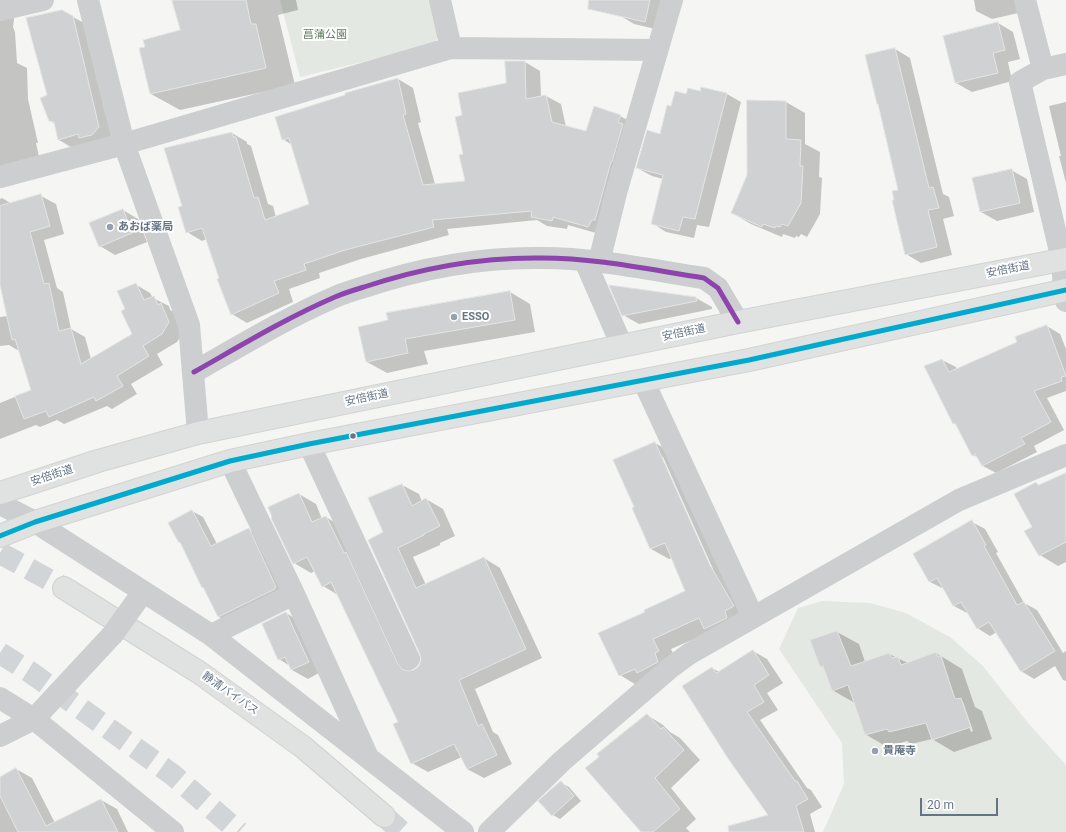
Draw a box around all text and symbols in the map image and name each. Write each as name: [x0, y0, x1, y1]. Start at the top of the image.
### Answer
park label: 菖蒲公園: [303, 28, 347, 42]
place label: あおば薬局: [118, 220, 173, 234]
marker: あおば薬局: [105, 222, 115, 232]
street label: 安倍街道: [985, 259, 1031, 281]
place label: ESSO: [462, 310, 489, 324]
marker: ESSO: [449, 312, 459, 322]
street label: 安倍街道: [661, 322, 707, 344]
street label: 安倍街道: [344, 387, 390, 409]
unlabelled marker: [348, 431, 358, 441]
street label: 安倍街道: [29, 463, 75, 489]
street label: 静清バイパス: [199, 670, 261, 718]
place label: 貴庵寺: [883, 744, 916, 758]
marker: 貴庵寺: [870, 746, 880, 756]
scale bar: [922, 790, 1000, 816]
text: 20 m: [927, 798, 954, 812]

